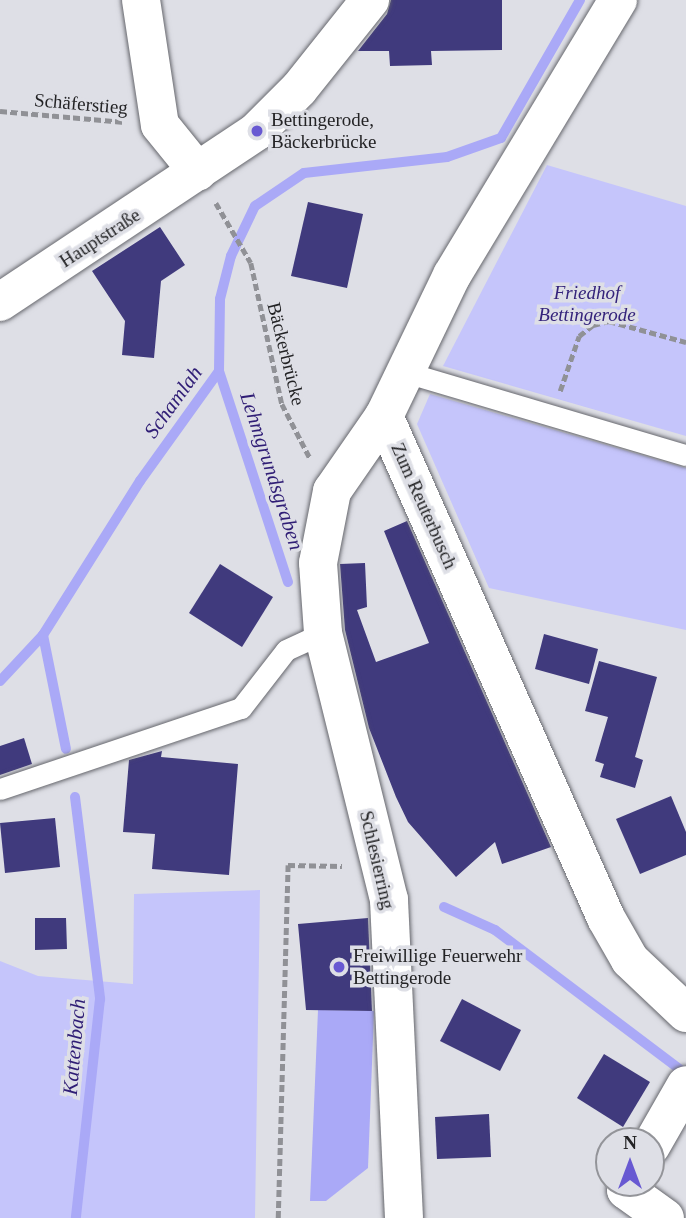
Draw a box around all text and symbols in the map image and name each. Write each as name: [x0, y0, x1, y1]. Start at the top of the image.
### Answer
street label: Schäferstieg: [33, 89, 129, 119]
place label: Bettingerode, Bäckerbrücke: [271, 109, 376, 153]
marker: Bettingerode, Bäckerbrücke: [249, 123, 265, 139]
street label: Hauptstraße: [55, 203, 145, 273]
park label: Friedhof Bettingerode: [538, 282, 636, 326]
street label: Bäckerbrücke: [262, 300, 310, 408]
water label: Schamlah: [138, 361, 208, 443]
water label: Lehmgrundsgraben: [235, 389, 309, 553]
street label: Zum Reuterbusch: [386, 439, 462, 573]
street label: Schlesierring: [355, 809, 399, 911]
place label: Freiwillige Feuerwehr Bettingerode: [353, 945, 522, 989]
marker: Freiwillige Feuerwehr Bettingerode: [331, 959, 347, 975]
water label: Kattenbach: [57, 998, 91, 1096]
north arrow: [595, 1127, 665, 1197]
text: N: [623, 1132, 637, 1153]

